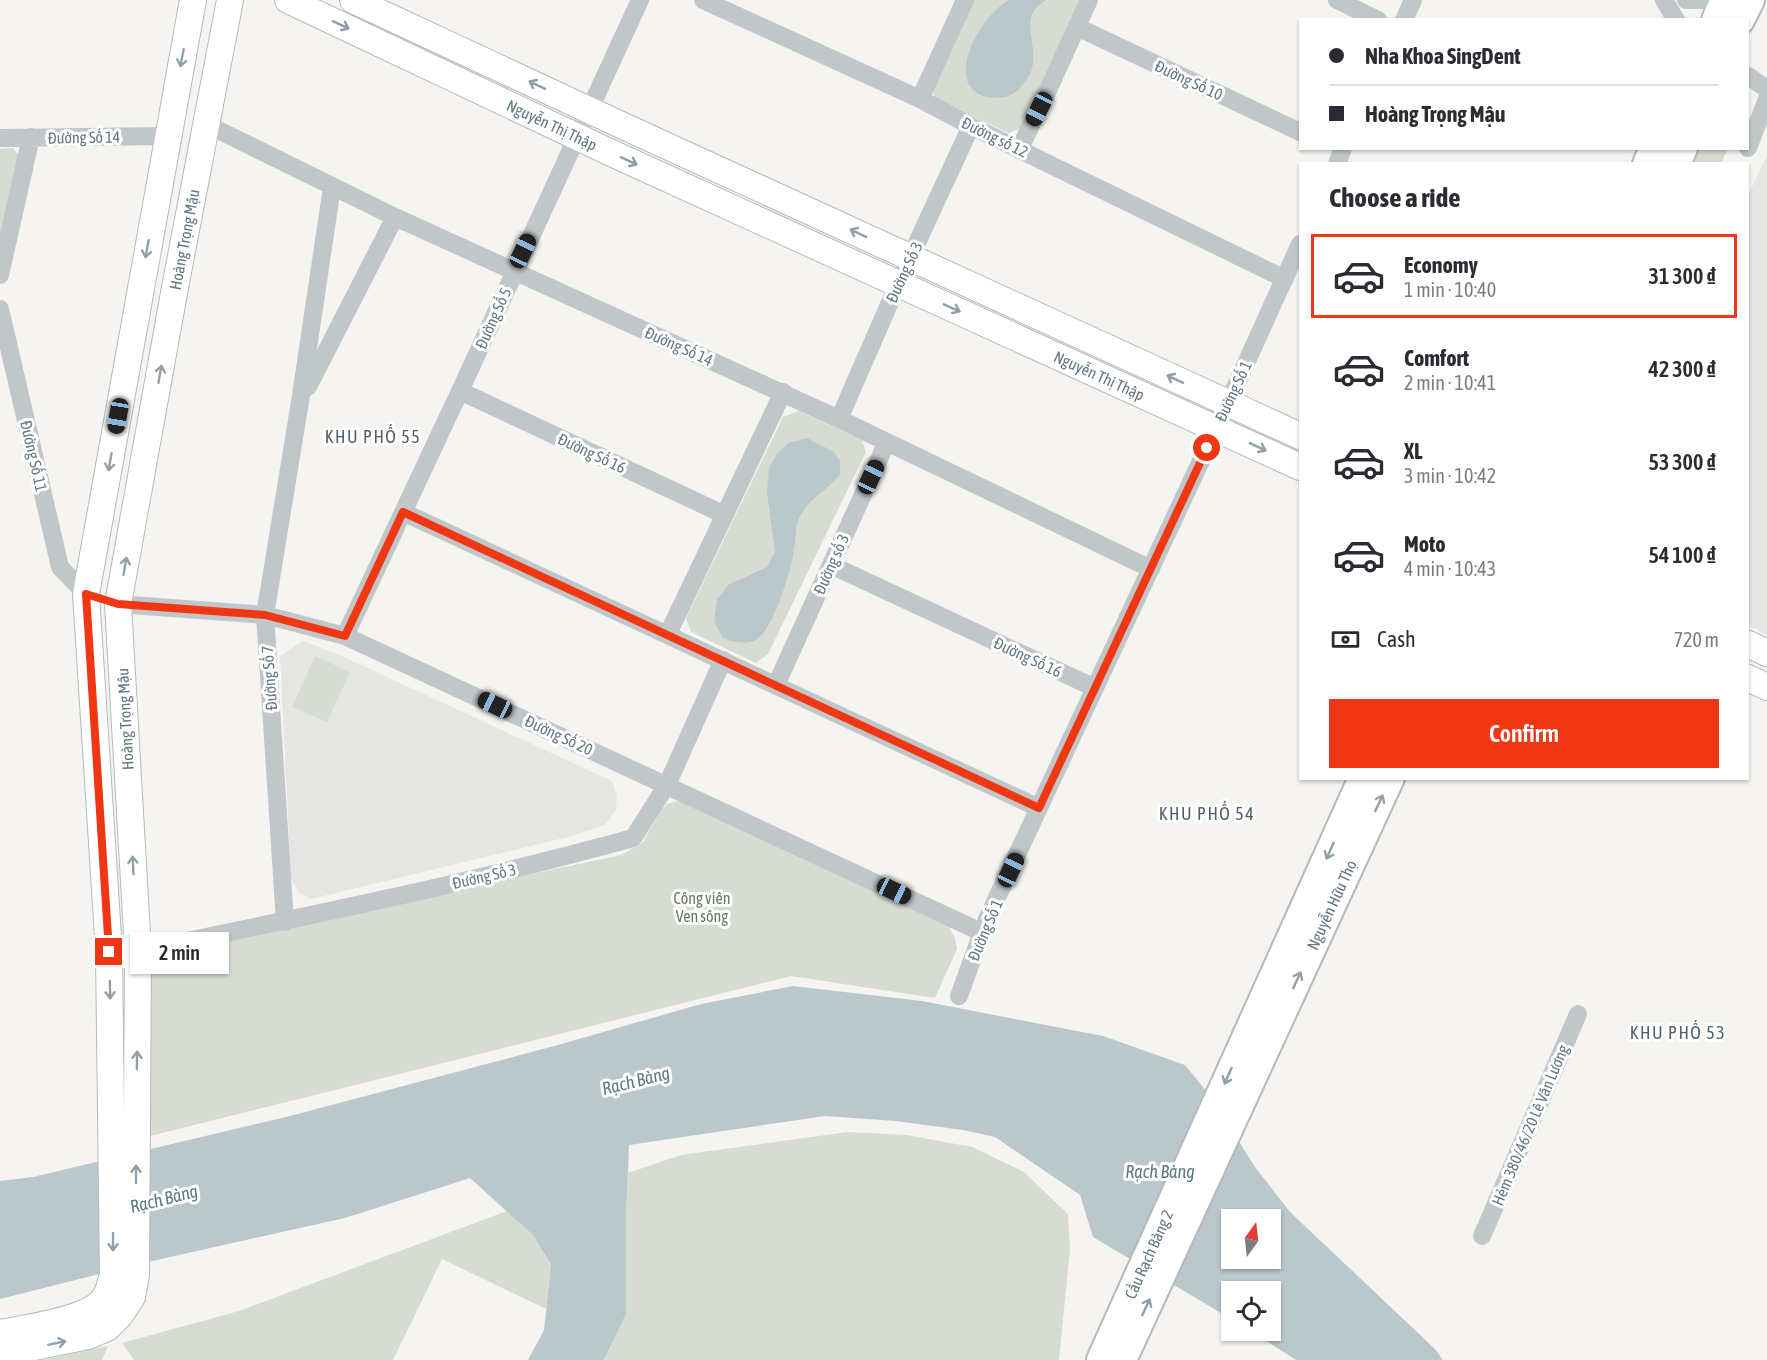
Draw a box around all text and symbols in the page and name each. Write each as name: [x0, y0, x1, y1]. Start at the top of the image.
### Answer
one-way arrow: [331, 20, 349, 32]
text: Nha Khoa SingDent: [1365, 43, 1521, 69]
one-way arrow: [177, 47, 188, 67]
street label: Đường Số 10: [1152, 56, 1226, 104]
one-way arrow: [528, 79, 546, 91]
car: [1023, 89, 1055, 129]
street label: Nguyễn Thị Thập: [504, 96, 600, 155]
text: Hoàng Trọng Mậu: [1365, 101, 1505, 127]
street label: Đường số 12: [959, 112, 1031, 162]
street label: Đường Số 14: [48, 126, 120, 148]
one-way arrow: [620, 156, 638, 167]
text: Choose a ride: [1329, 182, 1461, 213]
street label: Hoàng Trọng Mậu: [166, 187, 203, 291]
one-way arrow: [850, 227, 868, 239]
car: [507, 231, 539, 271]
street label: Đường Số 3: [881, 238, 927, 306]
one-way arrow: [142, 239, 153, 259]
icon: car: [1332, 249, 1386, 303]
text: Economy: [1404, 252, 1478, 278]
text: 31 300 ₫: [1649, 263, 1716, 289]
text: 1 min · 10:40: [1404, 278, 1496, 301]
street label: Đường Số 5: [471, 284, 515, 352]
one-way arrow: [942, 303, 960, 314]
street label: Đường Số 14: [642, 322, 716, 370]
icon: car: [1332, 342, 1386, 396]
text: Comfort: [1404, 345, 1469, 371]
street label: Nguyễn Thị Thập: [1051, 347, 1147, 405]
text: 42 300 ₫: [1649, 356, 1716, 382]
street label: Đường Số 1: [1210, 357, 1256, 425]
one-way arrow: [154, 365, 165, 385]
text: 2 min · 10:41: [1404, 371, 1496, 394]
one-way arrow: [1167, 372, 1185, 384]
car: [106, 397, 130, 435]
street label: Đường Số 11: [16, 418, 52, 494]
district label: KHU PHỐ 55: [325, 424, 421, 447]
street label: Đường Số 16: [555, 429, 629, 477]
route start: [1193, 434, 1220, 461]
icon: car: [1332, 435, 1386, 489]
text: XL: [1404, 438, 1422, 464]
one-way arrow: [1249, 442, 1267, 454]
text: 53 300 ₫: [1649, 449, 1716, 475]
one-way arrow: [104, 452, 115, 471]
car: [855, 457, 887, 497]
text: 3 min · 10:42: [1404, 464, 1496, 487]
icon: car: [1332, 528, 1386, 582]
street label: Đường số 3: [809, 531, 853, 597]
text: Moto: [1404, 531, 1446, 557]
text: 54 100 ₫: [1649, 542, 1716, 568]
one-way arrow: [120, 557, 131, 577]
text: 4 min · 10:43: [1404, 557, 1496, 580]
icon: cash: [1329, 623, 1362, 656]
text: Cash: [1377, 626, 1416, 652]
text: 720 m: [1674, 628, 1719, 651]
street label: Đường Số 16: [991, 633, 1065, 681]
street label: Đường Số 7: [257, 645, 281, 711]
street label: Hoàng Trọng Mậu: [113, 667, 138, 770]
car: [475, 689, 515, 721]
button: Confirm: [1329, 699, 1719, 768]
street label: Đường Số 20: [522, 711, 596, 759]
one-way arrow: [1374, 794, 1386, 812]
district label: KHU PHỐ 54: [1159, 801, 1255, 824]
one-way arrow: [1324, 841, 1336, 859]
car: [995, 850, 1027, 890]
one-way arrow: [128, 856, 139, 876]
street label: Nguyễn Hữu Thọ: [1303, 857, 1360, 953]
street label: Đường Số 3: [450, 859, 518, 893]
car: [874, 875, 914, 907]
park label: Công viên Ven sông: [674, 889, 730, 926]
street label: Đường Số 1: [963, 896, 1007, 964]
callout: 2 min: [130, 931, 229, 973]
route end: [95, 938, 122, 965]
text: 2 min: [159, 941, 200, 964]
one-way arrow: [1291, 971, 1303, 989]
one-way arrow: [104, 980, 115, 1000]
district label: KHU PHỐ 53: [1630, 1020, 1726, 1043]
street label: Hẻm 380/46/20 Lê Văn Lương: [1488, 1042, 1573, 1208]
one-way arrow: [131, 1051, 143, 1071]
water label: Rạch Bàng: [600, 1062, 672, 1099]
one-way arrow: [1222, 1067, 1233, 1085]
water label: Rạch Bàng: [1125, 1161, 1195, 1182]
one-way arrow: [130, 1165, 142, 1185]
water label: Rạch Bàng: [128, 1180, 200, 1217]
street label: Cầu Rạch Bàng 2: [1121, 1207, 1176, 1301]
north arrow: [1221, 1209, 1281, 1269]
map controls: [1221, 1209, 1281, 1341]
one-way arrow: [107, 1232, 119, 1252]
button: locate: [1221, 1281, 1281, 1341]
one-way arrow: [1141, 1298, 1153, 1316]
one-way arrow: [48, 1336, 67, 1348]

